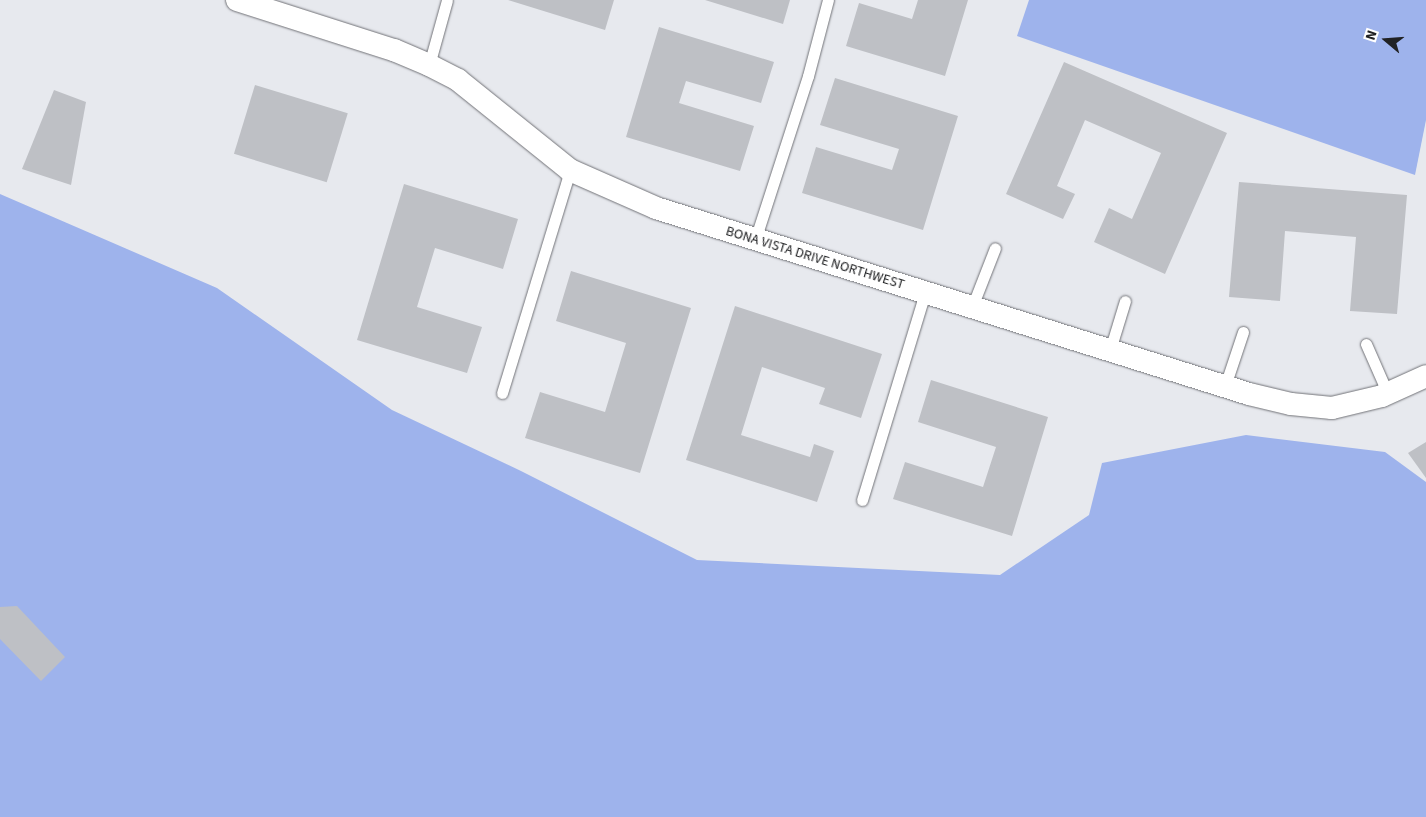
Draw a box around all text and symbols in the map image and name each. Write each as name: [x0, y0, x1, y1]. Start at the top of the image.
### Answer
north arrow: [1361, 15, 1411, 65]
text: N: [1361, 28, 1383, 43]
street label: BONA VISTA DRIVE NORTHWEST: [724, 223, 906, 293]

